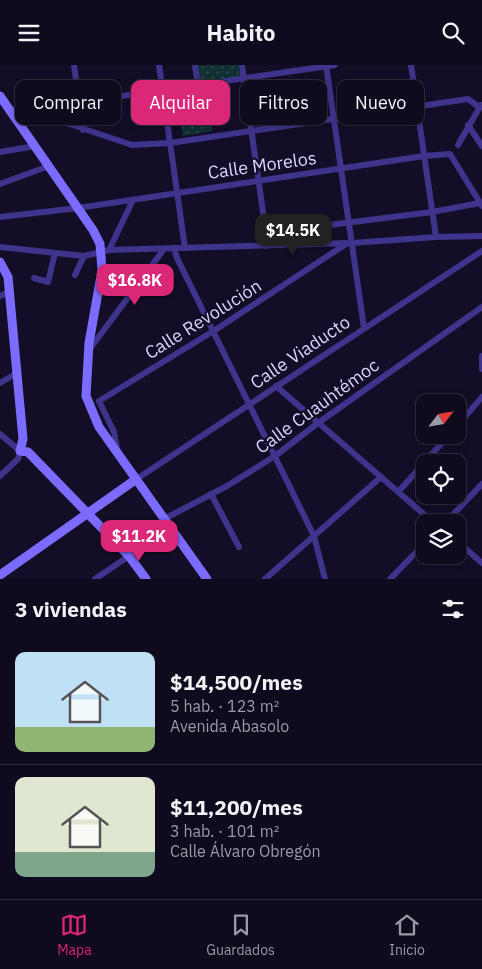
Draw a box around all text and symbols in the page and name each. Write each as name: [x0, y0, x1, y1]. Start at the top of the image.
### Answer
text: Habito: [207, 18, 275, 47]
icon: menu: [15, 19, 43, 47]
icon: search: [439, 19, 467, 47]
chip: Comprar: [15, 80, 121, 125]
chip: Alquilar: [131, 80, 230, 125]
chip: Filtros: [240, 80, 327, 125]
chip: Nuevo: [337, 80, 424, 125]
street label: Calle Morelos: [206, 146, 318, 184]
pin: $14.5K: [252, 213, 334, 256]
text: $14.5K: [266, 220, 320, 240]
pin: $16.8K: [94, 263, 176, 306]
text: $16.8K: [108, 270, 162, 290]
street label: Calle Revolución: [140, 274, 266, 364]
street label: Calle Viaducto: [246, 310, 354, 394]
street label: Calle Cuauhtémoc: [251, 353, 383, 459]
north arrow: [416, 394, 466, 444]
map controls: [416, 394, 466, 564]
button: locate: [416, 454, 466, 504]
button: layers: [416, 514, 466, 564]
pin: $11.2K: [98, 519, 180, 562]
text: $11.2K: [112, 526, 166, 546]
text: 3 viviendas: [15, 595, 127, 623]
icon: filters: [439, 595, 467, 623]
text: $14,500/mes: [170, 668, 303, 696]
icon: home: [55, 672, 115, 732]
text: 5 hab. · 123 m²: [170, 696, 279, 716]
text: Avenida Abasolo: [170, 716, 289, 736]
text: $11,200/mes: [170, 793, 303, 821]
icon: home: [55, 797, 115, 857]
text: 3 hab. · 101 m²: [170, 821, 279, 841]
text: Calle Álvaro Obregón: [170, 841, 321, 861]
tab: Mapa: [57, 911, 92, 959]
tab: Guardados: [206, 911, 275, 959]
tab: Inicio: [389, 911, 425, 959]

